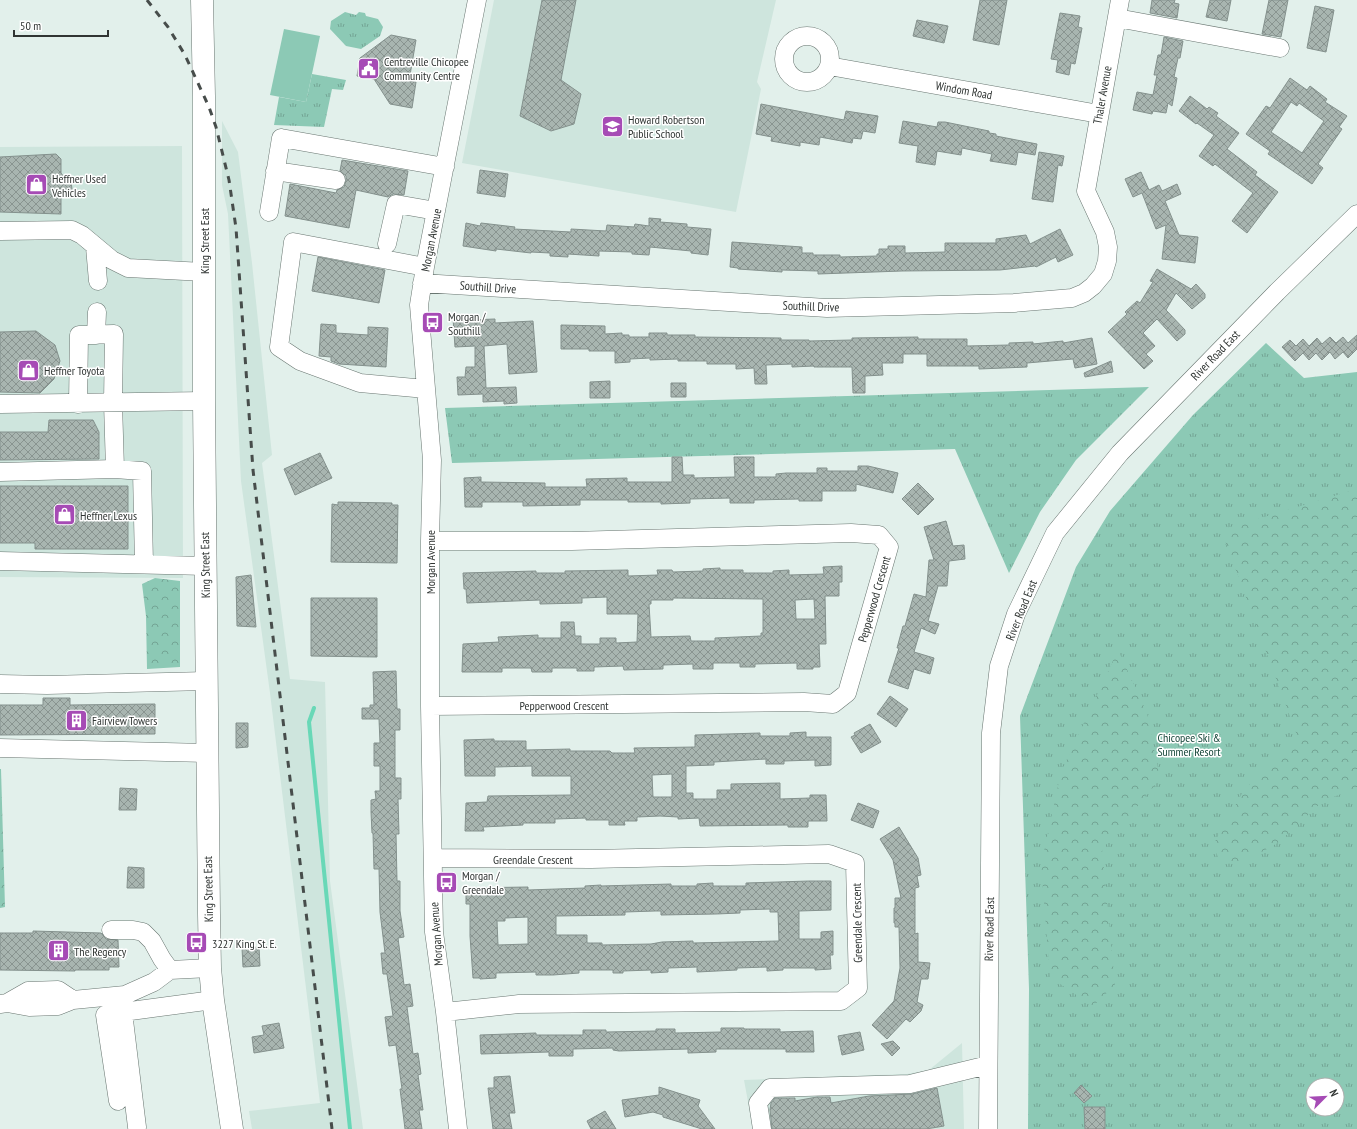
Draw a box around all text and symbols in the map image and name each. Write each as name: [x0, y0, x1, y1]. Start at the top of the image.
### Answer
scale bar: [14, 12, 108, 38]
text: 50 m: [20, 18, 41, 33]
place label: Centreville Chicopee Community Centre: [384, 54, 469, 83]
public building icon: Centreville Chicopee Community Centre: [355, 55, 381, 81]
street label: Thaler Avenue: [1089, 65, 1115, 125]
street label: Windom Road: [935, 78, 993, 102]
place label: Howard Robertson Public School: [628, 112, 704, 141]
school or university icon: Howard Robertson Public School: [599, 113, 625, 139]
place label: Heffner Used Vehicles: [51, 171, 106, 200]
shop icon: Heffner Used Vehicles: [23, 172, 49, 198]
street label: King Street East: [197, 207, 212, 274]
street label: Morgan Avenue: [418, 207, 444, 273]
street label: Southill Drive: [459, 278, 517, 296]
street label: Southill Drive: [782, 298, 840, 314]
place label: Morgan / Southill: [448, 309, 486, 338]
bus stop icon: Morgan / Southill: [419, 310, 445, 336]
street label: River Road East: [1187, 326, 1243, 383]
shop icon: Heffner Toyota: [15, 357, 41, 383]
place label: Heffner Toyota: [44, 363, 104, 378]
shop icon: Heffner Lexus: [51, 502, 77, 528]
place label: Heffner Lexus: [80, 508, 137, 523]
street label: Morgan Avenue: [423, 530, 438, 594]
street label: King Street East: [197, 531, 213, 598]
street label: Pepperwood Crescent: [855, 553, 894, 644]
street label: River Road East: [1002, 577, 1040, 643]
street label: Pepperwood Crescent: [519, 698, 609, 713]
building icon: Fairview Towers: [64, 707, 90, 733]
place label: Fairview Towers: [92, 713, 157, 728]
park label: Chicopee Ski & Summer Resort: [1157, 730, 1221, 759]
street label: Greendale Crescent: [493, 852, 574, 867]
street label: King Street East: [200, 855, 216, 922]
place label: Morgan / Greendale: [462, 868, 504, 897]
bus stop icon: Morgan / Greendale: [433, 869, 459, 895]
street label: Greendale Crescent: [849, 882, 865, 963]
street label: River Road East: [981, 896, 997, 961]
street label: Morgan Avenue: [426, 902, 446, 966]
bus stop icon: 3227 King St. E.: [183, 930, 209, 956]
place label: 3227 King St. E.: [212, 936, 277, 951]
building icon: The Regency: [46, 938, 72, 964]
place label: The Regency: [74, 944, 127, 959]
north arrow: [1305, 1077, 1345, 1117]
text: N: [1327, 1087, 1342, 1099]

